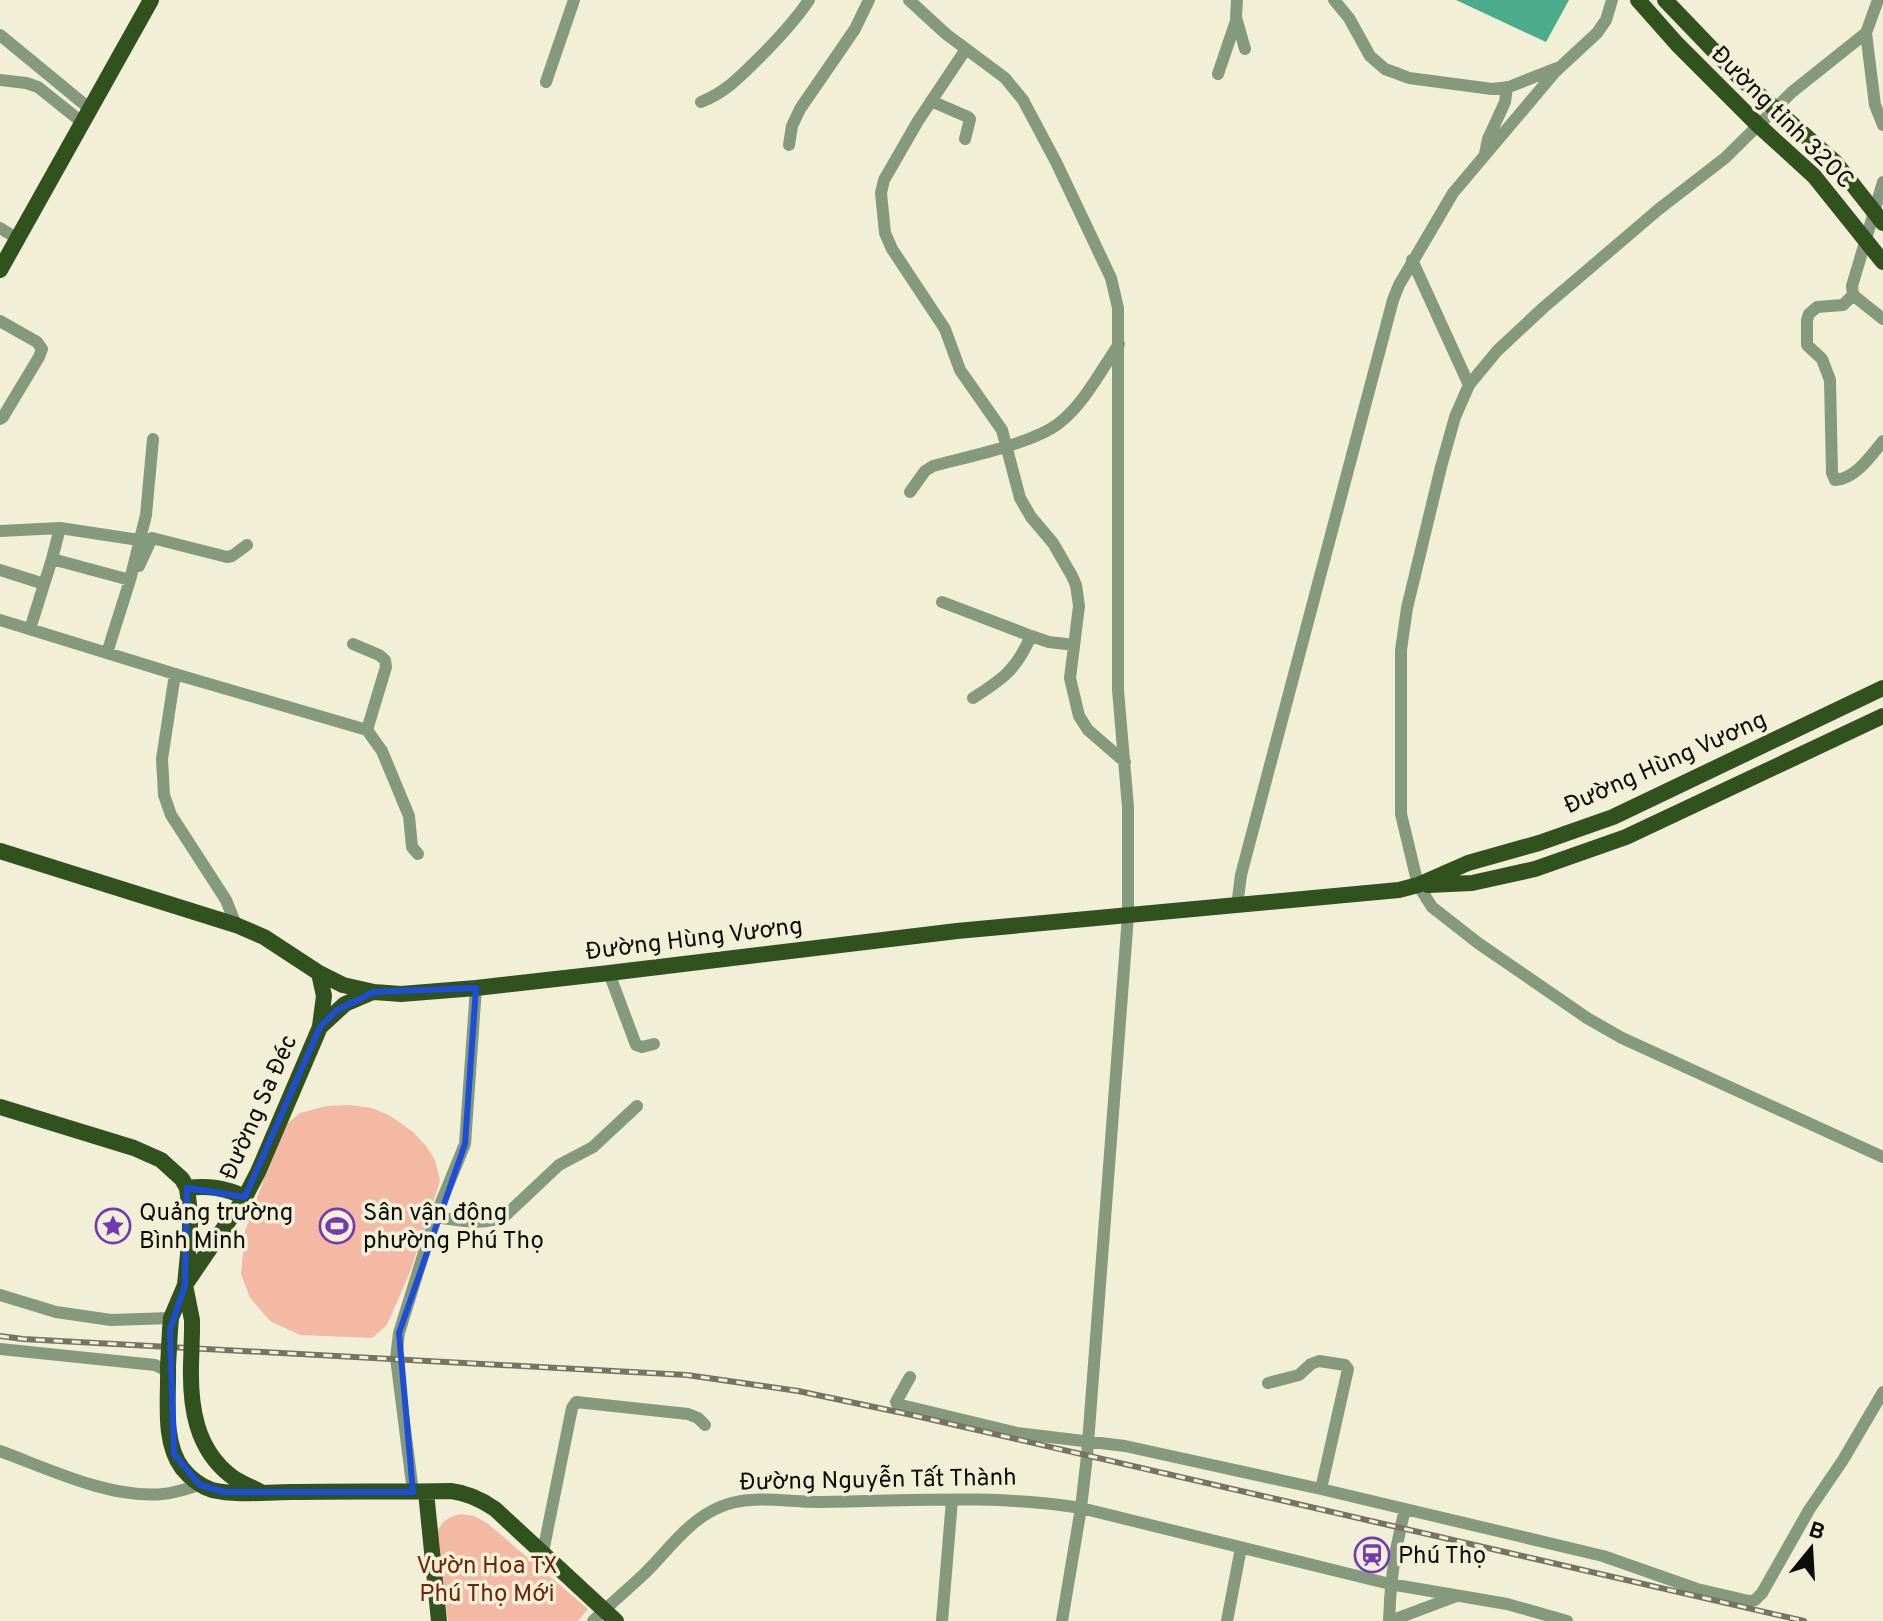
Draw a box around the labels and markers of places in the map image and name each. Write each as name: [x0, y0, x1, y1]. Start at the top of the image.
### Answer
place label: Quảng trường Bình Minh: [139, 1199, 293, 1257]
place label: Sân vận động phường Phú Thọ: [363, 1199, 544, 1257]
place icon: Quảng trường Bình Minh: [94, 1207, 132, 1245]
sports icon: Sân vận động phường Phú Thọ: [318, 1207, 356, 1245]
station icon: Phú Thọ: [1353, 1536, 1391, 1574]
place label: Phú Thọ: [1398, 1542, 1486, 1572]

